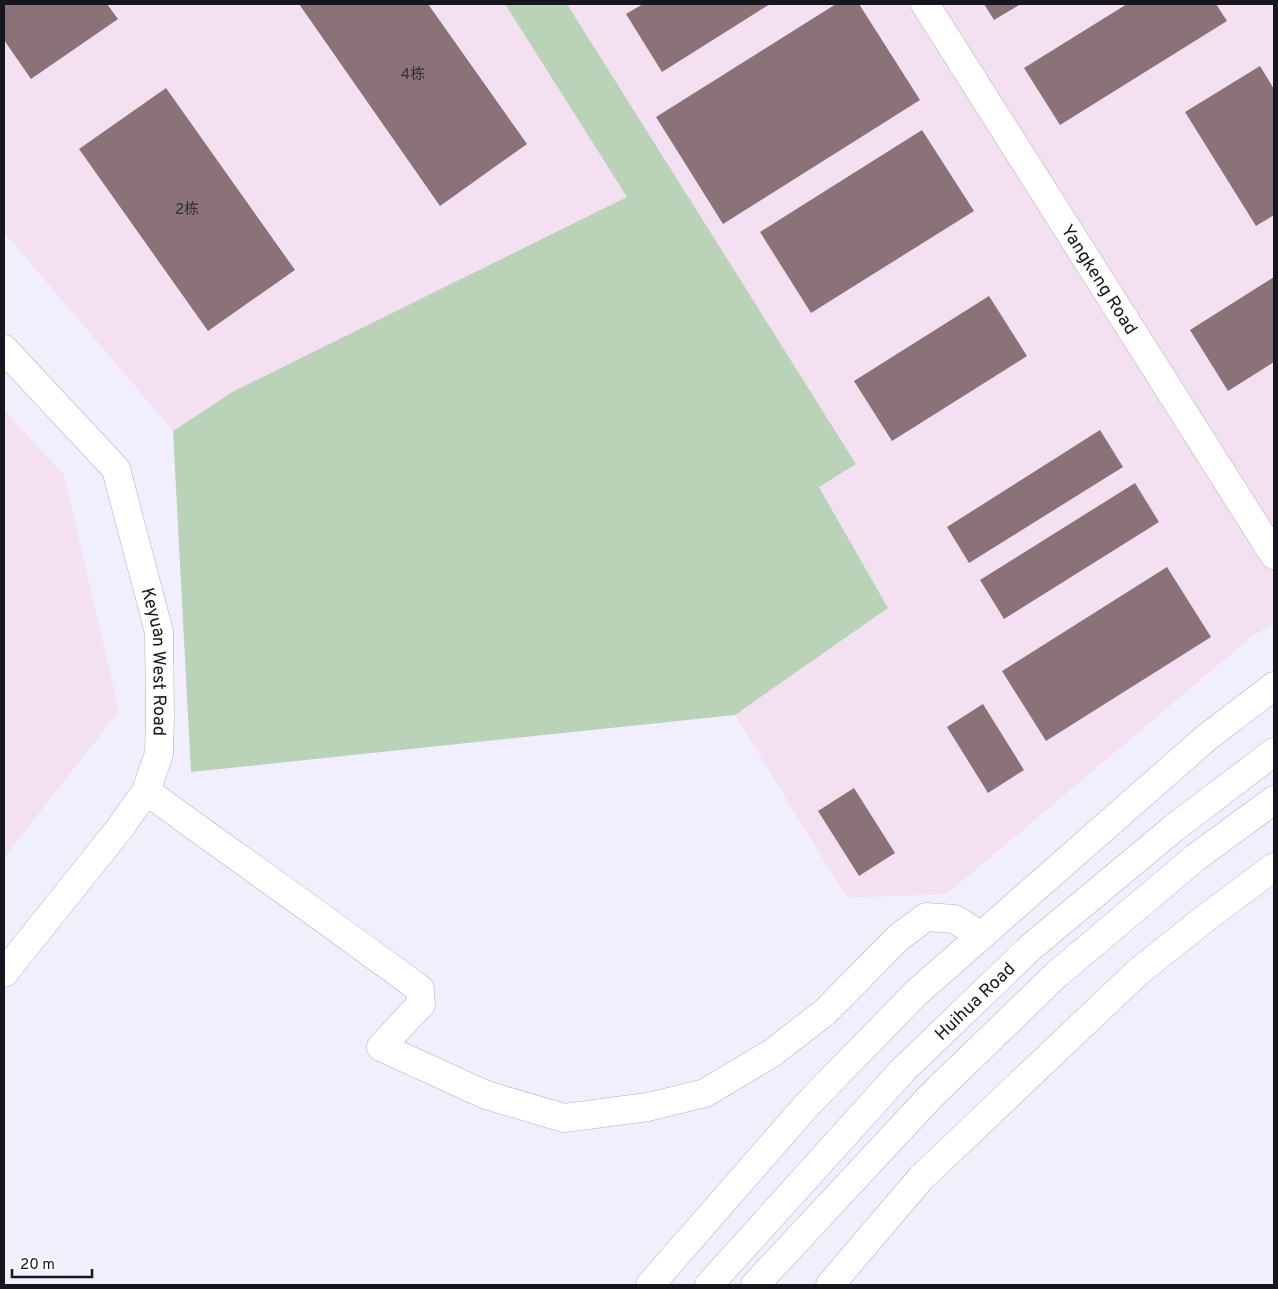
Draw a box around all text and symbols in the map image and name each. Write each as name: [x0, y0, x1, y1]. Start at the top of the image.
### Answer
house number: 4栋: [401, 65, 425, 85]
house number: 2栋: [175, 200, 199, 220]
street label: Yangkeng Road: [1055, 221, 1142, 340]
street label: Keyuan West Road: [135, 585, 170, 736]
street label: Huihua Road: [931, 958, 1021, 1046]
scale bar: [12, 1246, 92, 1278]
text: 20 m: [20, 1256, 55, 1275]

